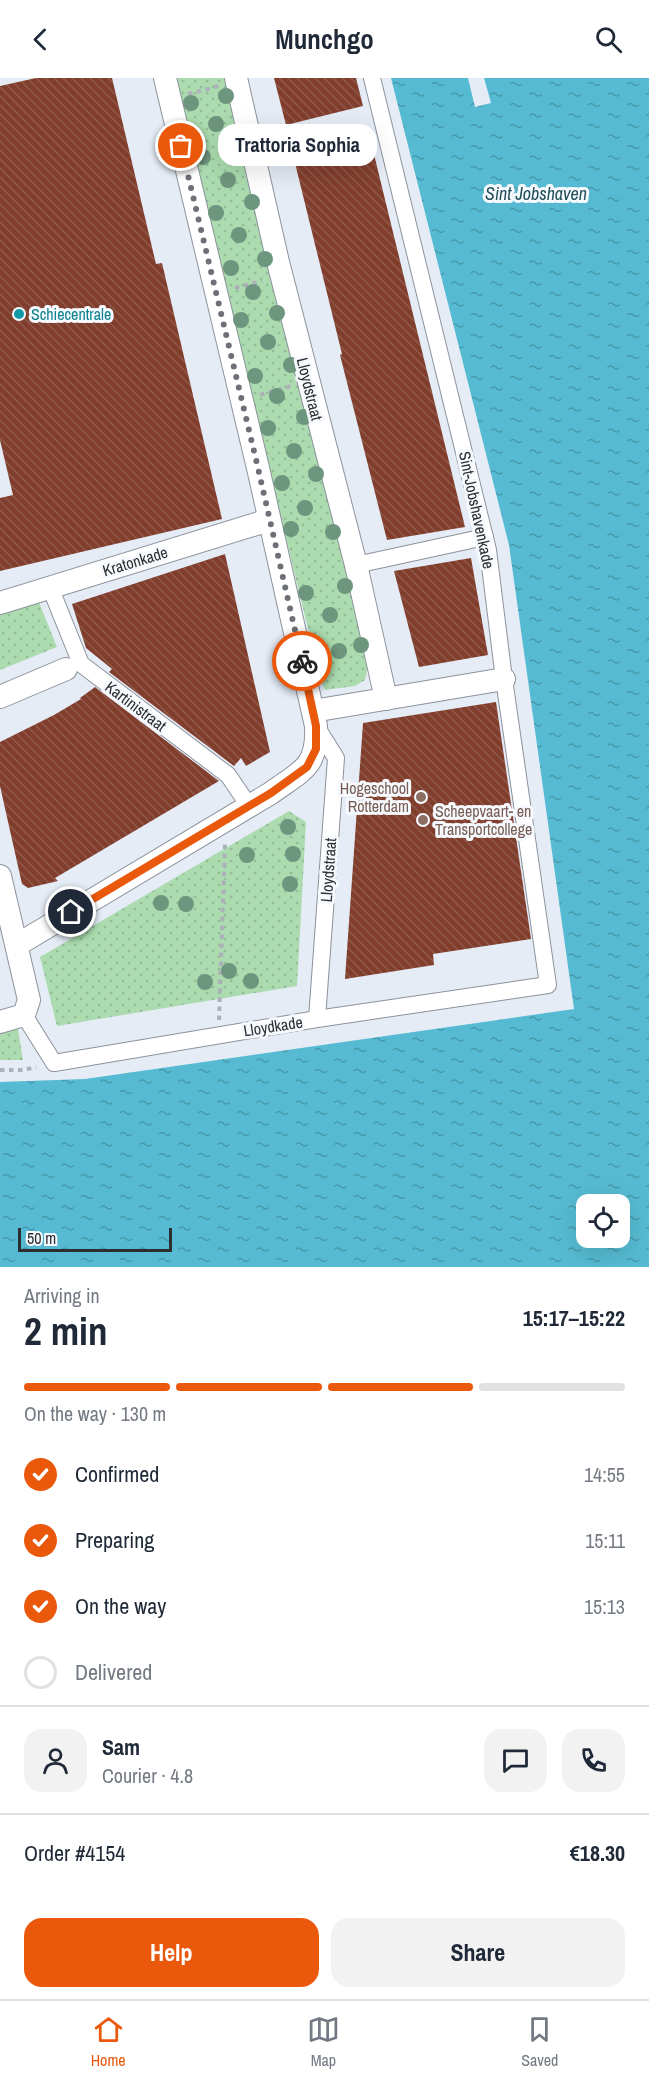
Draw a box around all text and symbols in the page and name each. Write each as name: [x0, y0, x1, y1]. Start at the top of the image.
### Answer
text: Munchgo: [275, 21, 374, 57]
icon: back: [24, 23, 57, 56]
icon: search: [592, 23, 625, 56]
pin: [155, 120, 206, 171]
callout: Trattoria Sophia: [217, 125, 376, 167]
icon: bag: [164, 129, 197, 162]
text: Trattoria Sophia: [235, 131, 360, 158]
water label: Sint Jobshaven: [485, 181, 587, 206]
place label: Schiecentrale: [31, 303, 111, 325]
marker: Schiecentrale: [12, 307, 26, 321]
street label: Lloydstraat: [292, 355, 329, 423]
street label: Sint-Jobshavenkade: [454, 449, 500, 571]
street label: Kratonkade: [100, 541, 170, 581]
courier: [272, 631, 332, 691]
icon: bike: [286, 645, 319, 678]
street label: Kartinistraat: [101, 676, 171, 736]
place label: Hogeschool Rotterdam: [340, 777, 409, 817]
marker: Hogeschool Rotterdam: [414, 790, 428, 804]
place label: Scheepvaart- en Transportcollege: [435, 800, 532, 840]
marker: Scheepvaart- en Transportcollege: [416, 813, 430, 827]
street label: Lloydstraat: [315, 837, 341, 903]
pin: [45, 886, 96, 937]
icon: home: [54, 895, 87, 928]
street label: Lloydkade: [242, 1010, 304, 1042]
map controls: [576, 1194, 630, 1248]
button: locate: [576, 1194, 630, 1248]
scale bar: [18, 1225, 172, 1252]
text: 50 m: [27, 1227, 56, 1249]
text: Arriving in: [24, 1282, 100, 1309]
text: 15:17–15:22: [523, 1303, 625, 1333]
text: 2 min: [24, 1305, 108, 1357]
text: On the way · 130 m: [24, 1400, 166, 1427]
icon: check: [24, 1458, 57, 1491]
text: Confirmed: [75, 1459, 159, 1489]
text: 14:55: [584, 1461, 625, 1488]
icon: check: [24, 1524, 57, 1557]
text: Preparing: [75, 1525, 154, 1555]
text: 15:11: [585, 1527, 625, 1554]
icon: check: [24, 1590, 57, 1623]
text: On the way: [75, 1591, 166, 1621]
text: 15:13: [584, 1593, 625, 1620]
text: Delivered: [75, 1657, 152, 1687]
button: person: [24, 1729, 87, 1792]
button: chat: [484, 1729, 547, 1792]
button: phone: [562, 1729, 625, 1792]
text: Sam: [102, 1732, 140, 1762]
text: Courier · 4.8: [102, 1762, 193, 1789]
text: Order #4154: [24, 1838, 125, 1868]
text: €18.30: [570, 1838, 625, 1868]
button: Help: [24, 1918, 319, 1987]
button: Share: [331, 1918, 625, 1987]
tab: Home: [91, 2013, 126, 2071]
tab: Map: [307, 2013, 340, 2071]
tab: Saved: [521, 2013, 558, 2071]

